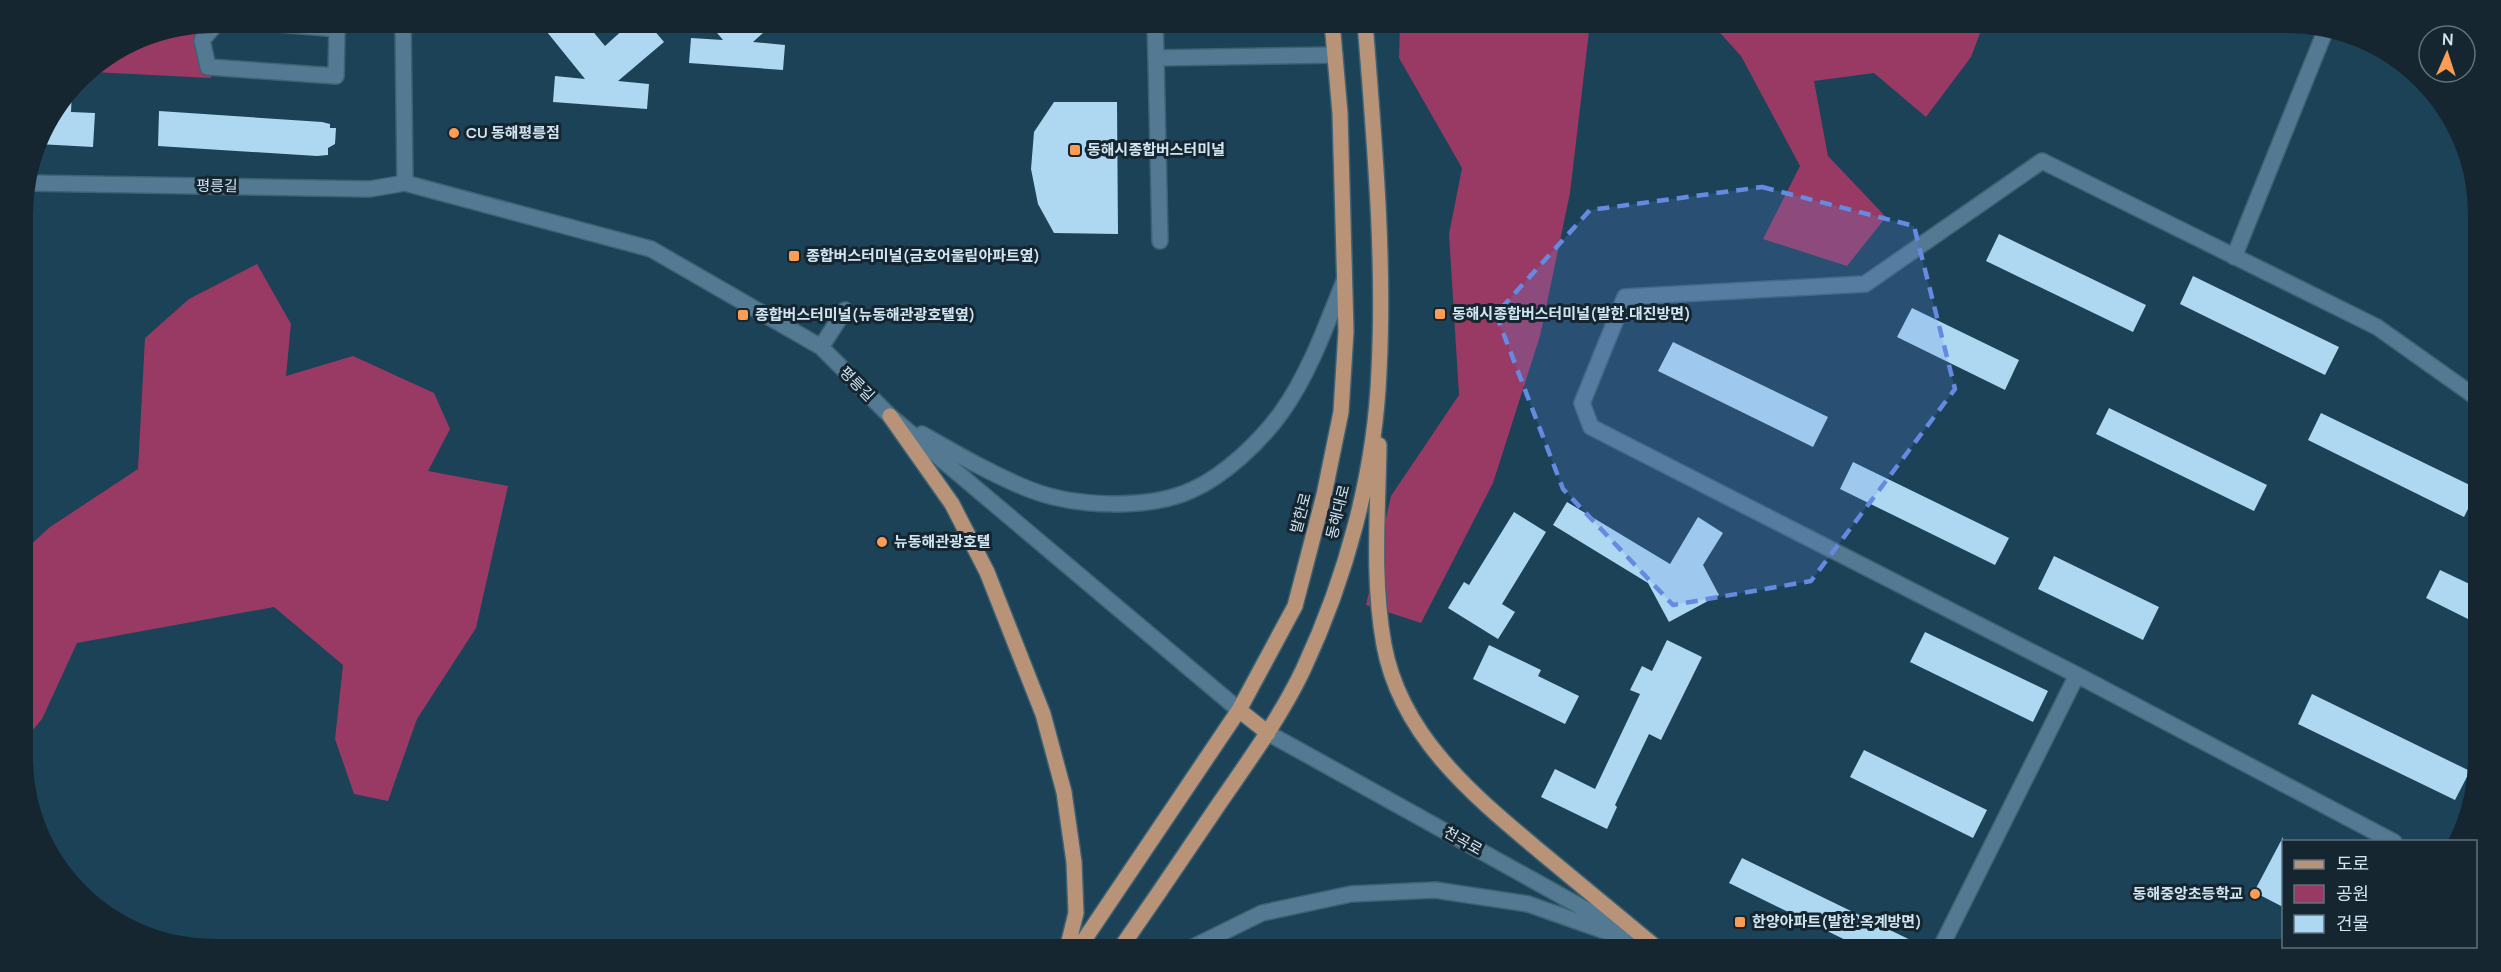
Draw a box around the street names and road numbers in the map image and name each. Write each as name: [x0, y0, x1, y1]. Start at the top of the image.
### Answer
street label: 평릉길: [196, 175, 238, 196]
street label: 평릉길: [835, 362, 879, 406]
street label: 동해대로: [1321, 483, 1354, 541]
street label: 발한로: [1285, 490, 1316, 536]
street label: 천곡로: [1440, 821, 1486, 860]

